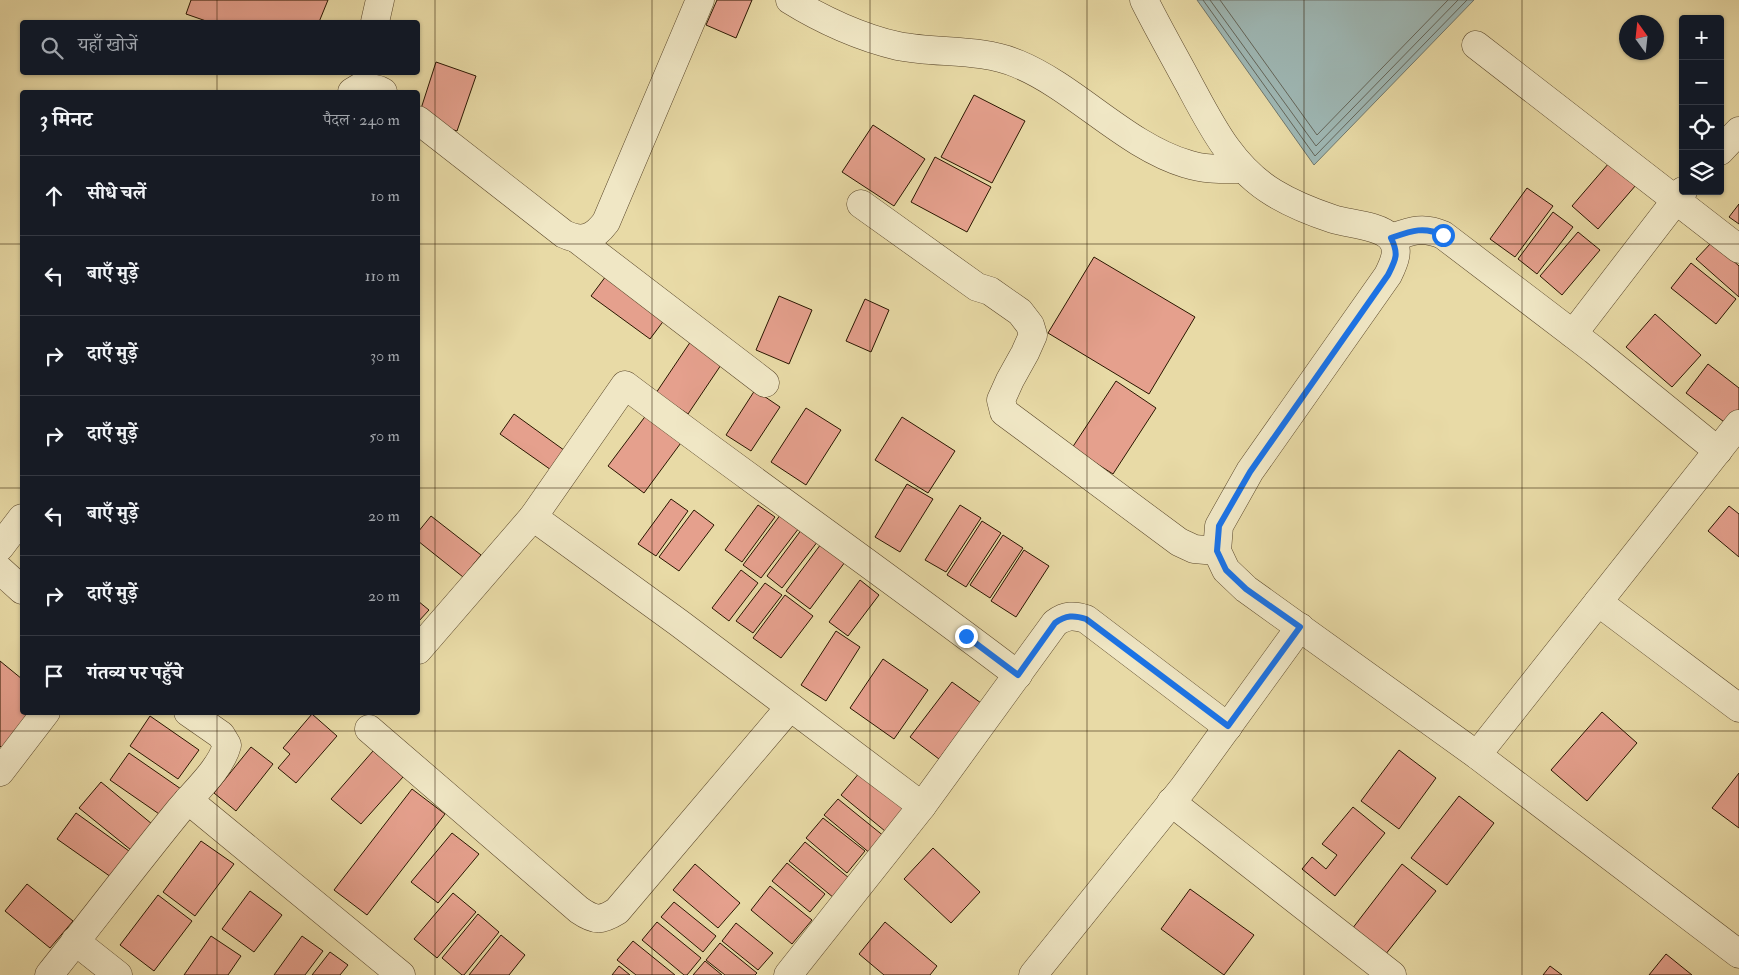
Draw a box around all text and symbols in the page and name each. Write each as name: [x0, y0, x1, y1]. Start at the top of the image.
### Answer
north arrow: [1619, 15, 1664, 60]
map controls: [1679, 15, 1724, 195]
button: +: [1679, 15, 1724, 60]
search box: [20, 20, 420, 75]
text: यहाँ खोजें: [78, 33, 138, 57]
icon: search: [38, 34, 66, 62]
button: −: [1679, 60, 1724, 105]
button: locate: [1679, 105, 1724, 150]
text: 3 मिनट: [40, 106, 92, 133]
text: पैदल · 240 m: [323, 110, 400, 130]
button: layers: [1679, 150, 1724, 195]
text: सीधे चलें: [87, 181, 146, 205]
icon: ahead: [40, 182, 68, 210]
text: 10 m: [370, 186, 400, 206]
route start: [1432, 224, 1455, 247]
text: बाएँ मुड़ें: [87, 261, 138, 285]
icon: left: [40, 262, 68, 290]
text: 110 m: [365, 266, 400, 286]
text: दाएँ मुड़ें: [87, 341, 138, 365]
icon: right: [40, 342, 68, 370]
text: 30 m: [370, 346, 400, 366]
text: दाएँ मुड़ें: [87, 421, 138, 445]
icon: right: [40, 422, 68, 450]
text: 50 m: [369, 426, 400, 446]
text: बाएँ मुड़ें: [87, 501, 138, 525]
icon: left: [40, 502, 68, 530]
text: 20 m: [368, 506, 400, 526]
text: दाएँ मुड़ें: [87, 581, 138, 605]
icon: right: [40, 582, 68, 610]
text: 20 m: [368, 586, 400, 606]
route end: [955, 625, 978, 648]
text: गंतव्य पर पहुँचे: [87, 661, 183, 685]
icon: arrive: [40, 662, 68, 690]

